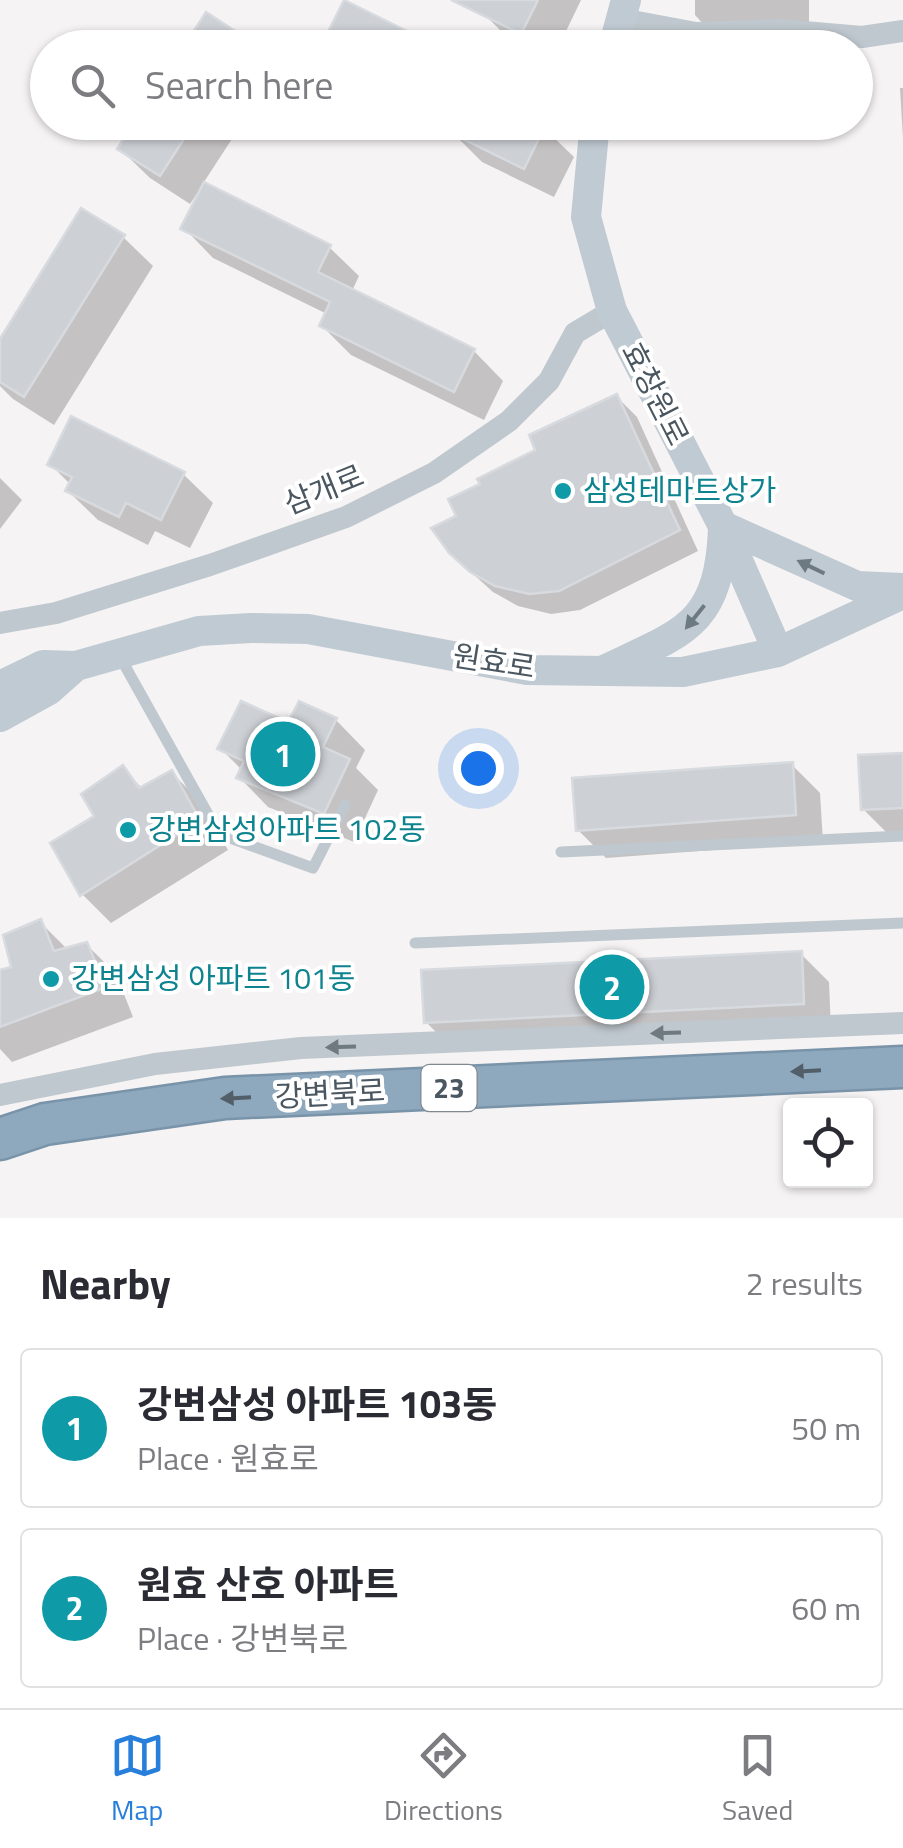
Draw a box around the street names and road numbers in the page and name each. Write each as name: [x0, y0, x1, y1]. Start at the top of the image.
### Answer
street label: 효창원로: [610, 334, 701, 453]
street label: 삼개로: [277, 452, 371, 526]
street label: 원효로: [450, 632, 539, 690]
road number: 23: [422, 1065, 476, 1111]
street label: 강변북로: [274, 1067, 386, 1119]

